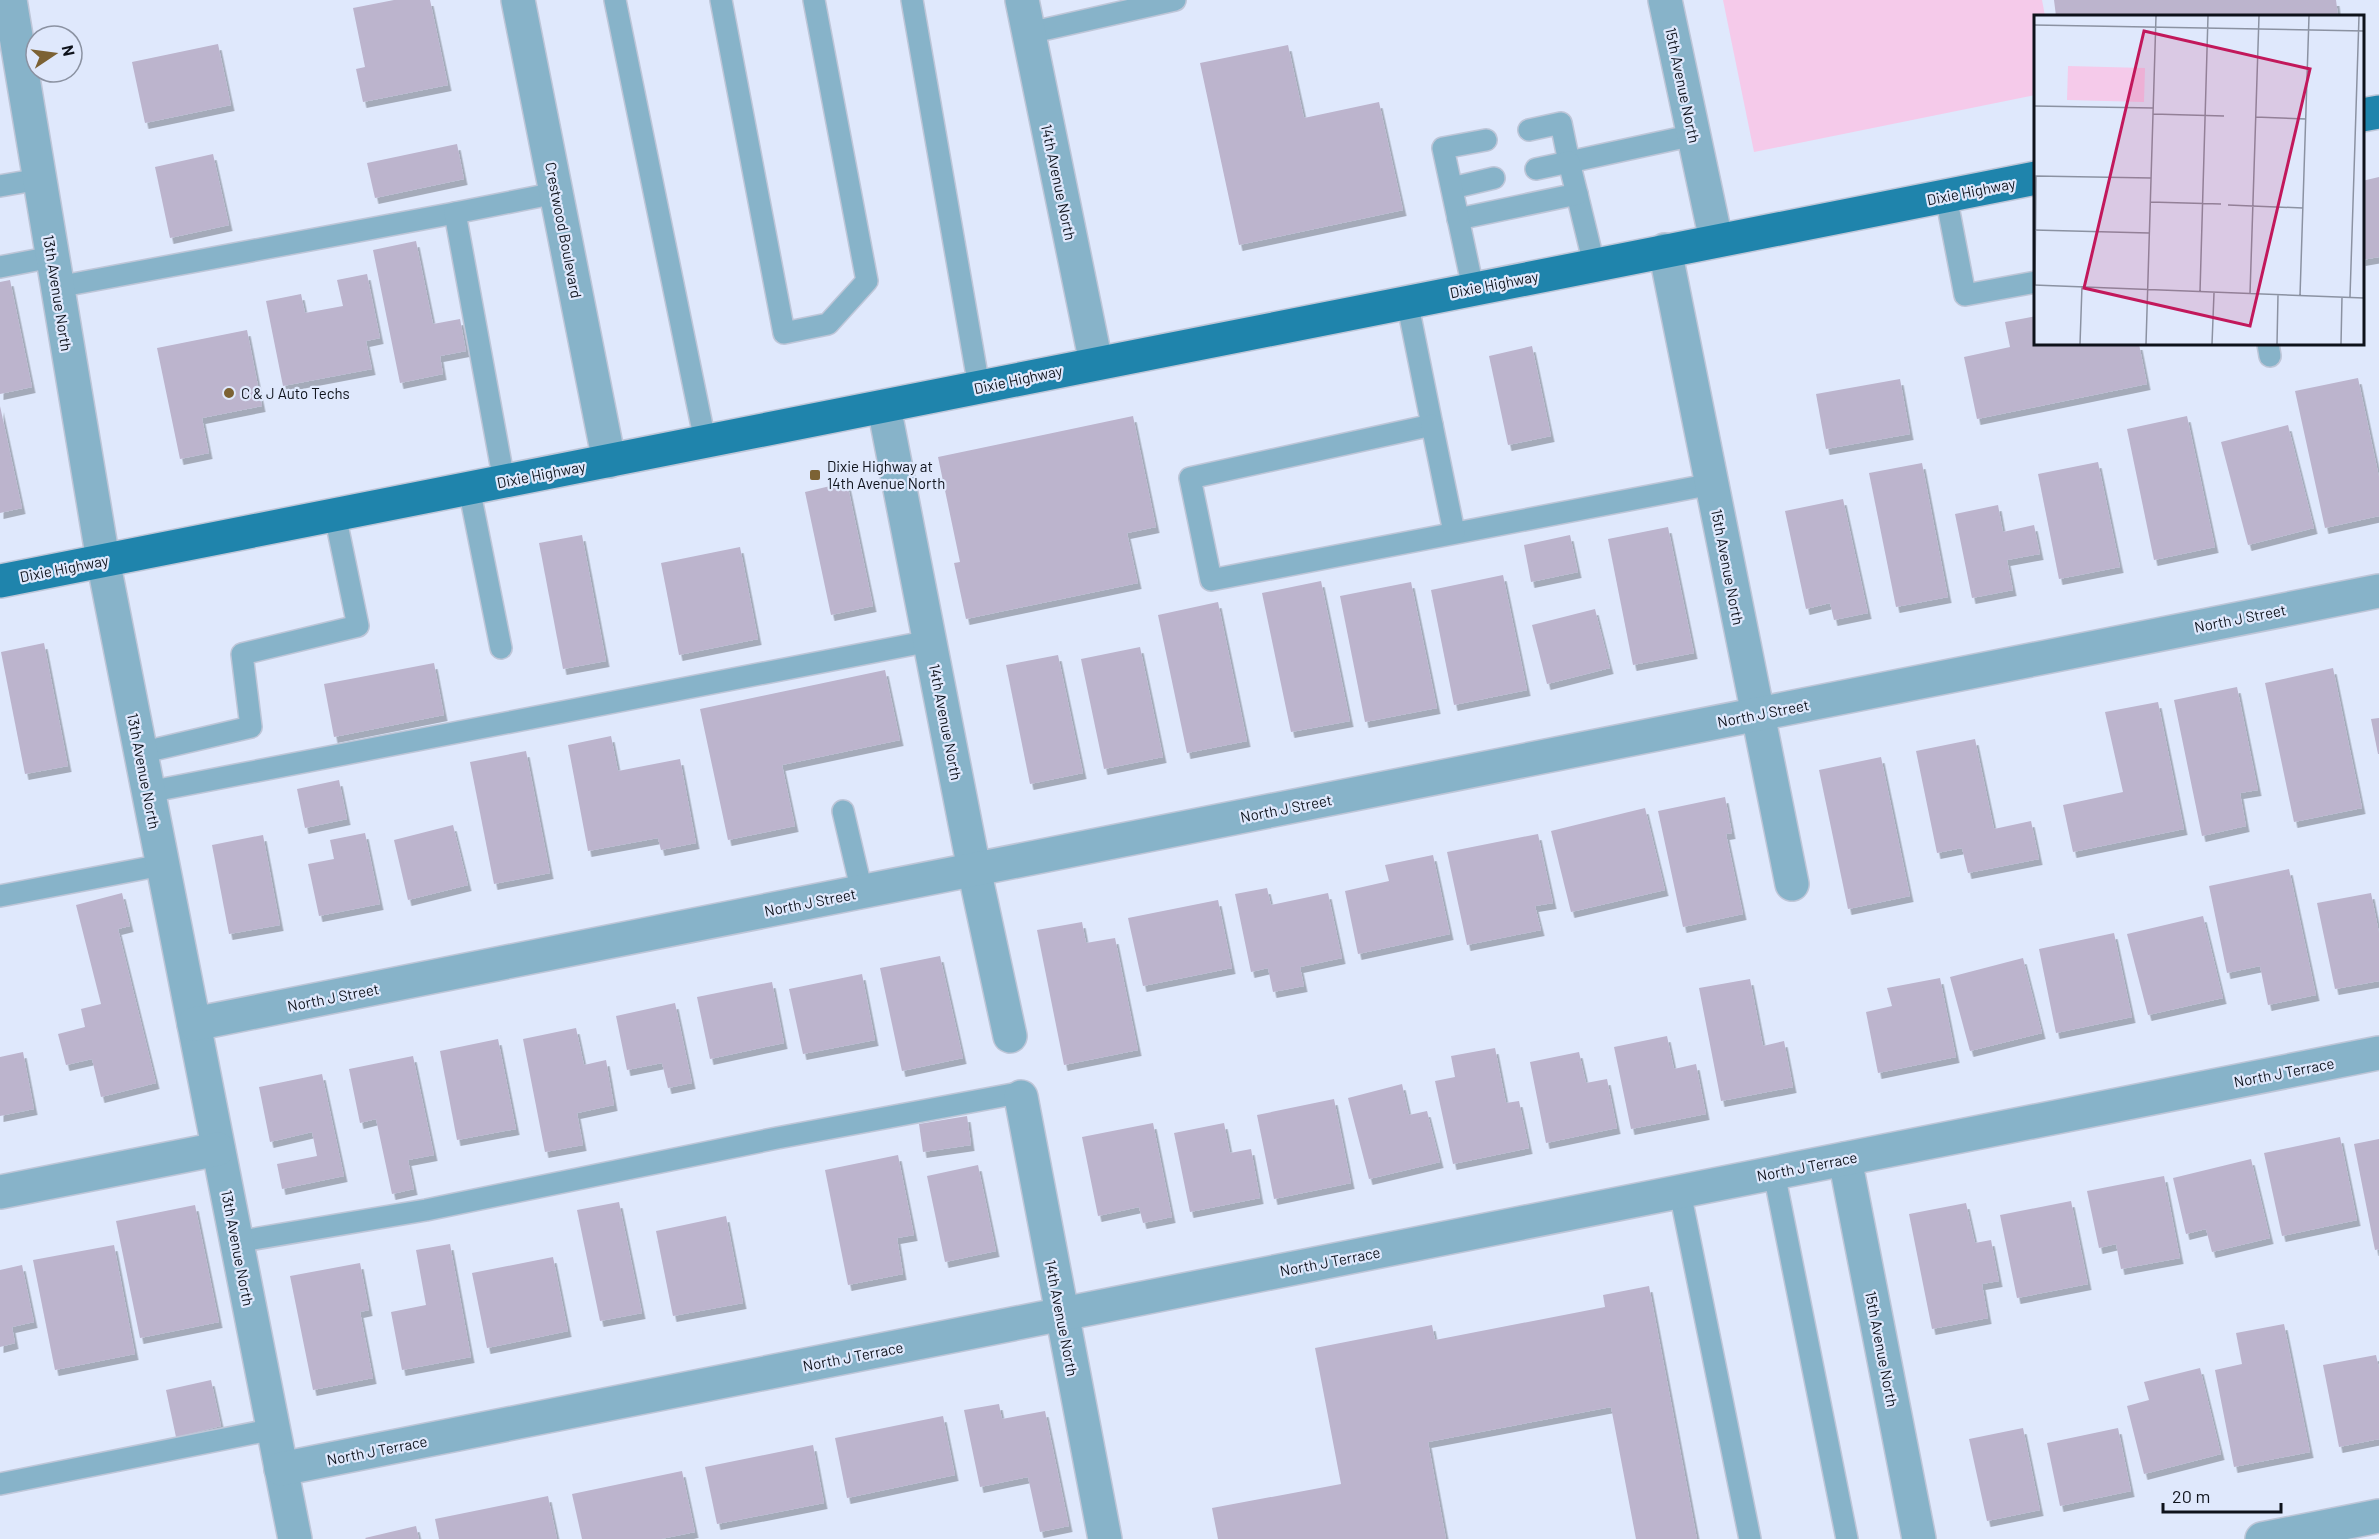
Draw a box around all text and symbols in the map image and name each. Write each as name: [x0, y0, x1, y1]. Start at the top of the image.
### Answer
inset map: [2034, 15, 2364, 345]
north arrow: [24, 24, 84, 84]
street label: 15th Avenue North: [1662, 26, 1704, 144]
text: N: [59, 43, 80, 58]
street label: 14th Avenue North: [1038, 122, 1080, 242]
street label: Crestwood Boulevard: [542, 160, 586, 300]
street label: Dixie Highway: [1925, 174, 2017, 208]
street label: 13th Avenue North: [40, 233, 76, 353]
street label: Dixie Highway: [1448, 267, 1540, 301]
street label: Dixie Highway: [972, 361, 1064, 397]
place label: C & J Auto Techs: [241, 384, 350, 402]
marker: C & J Auto Techs: [222, 386, 236, 400]
street label: Dixie Highway: [495, 457, 587, 491]
place label: Dixie Highway at 14th Avenue North: [827, 457, 945, 492]
marker: Dixie Highway at 14th Avenue North: [808, 468, 822, 482]
street label: 15th Avenue North: [1708, 508, 1748, 626]
street label: Dixie Highway: [18, 551, 110, 585]
street label: North J Street: [2193, 600, 2287, 636]
street label: 14th Avenue North: [926, 662, 966, 782]
street label: North J Street: [1716, 695, 1810, 731]
street label: 13th Avenue North: [124, 711, 164, 831]
street label: North J Street: [1239, 790, 1333, 826]
street label: North J Street: [763, 884, 857, 920]
street label: North J Street: [286, 979, 380, 1015]
street label: North J Terrace: [2232, 1053, 2336, 1091]
street label: North J Terrace: [1755, 1147, 1859, 1185]
street label: 13th Avenue North: [218, 1188, 258, 1308]
street label: North J Terrace: [1278, 1242, 1382, 1280]
street label: 14th Avenue North: [1042, 1258, 1082, 1378]
street label: 15th Avenue North: [1862, 1290, 1902, 1408]
street label: North J Terrace: [801, 1337, 905, 1375]
street label: North J Terrace: [325, 1431, 429, 1469]
scale bar: [2163, 1476, 2282, 1514]
text: 20 m: [2172, 1485, 2210, 1507]

